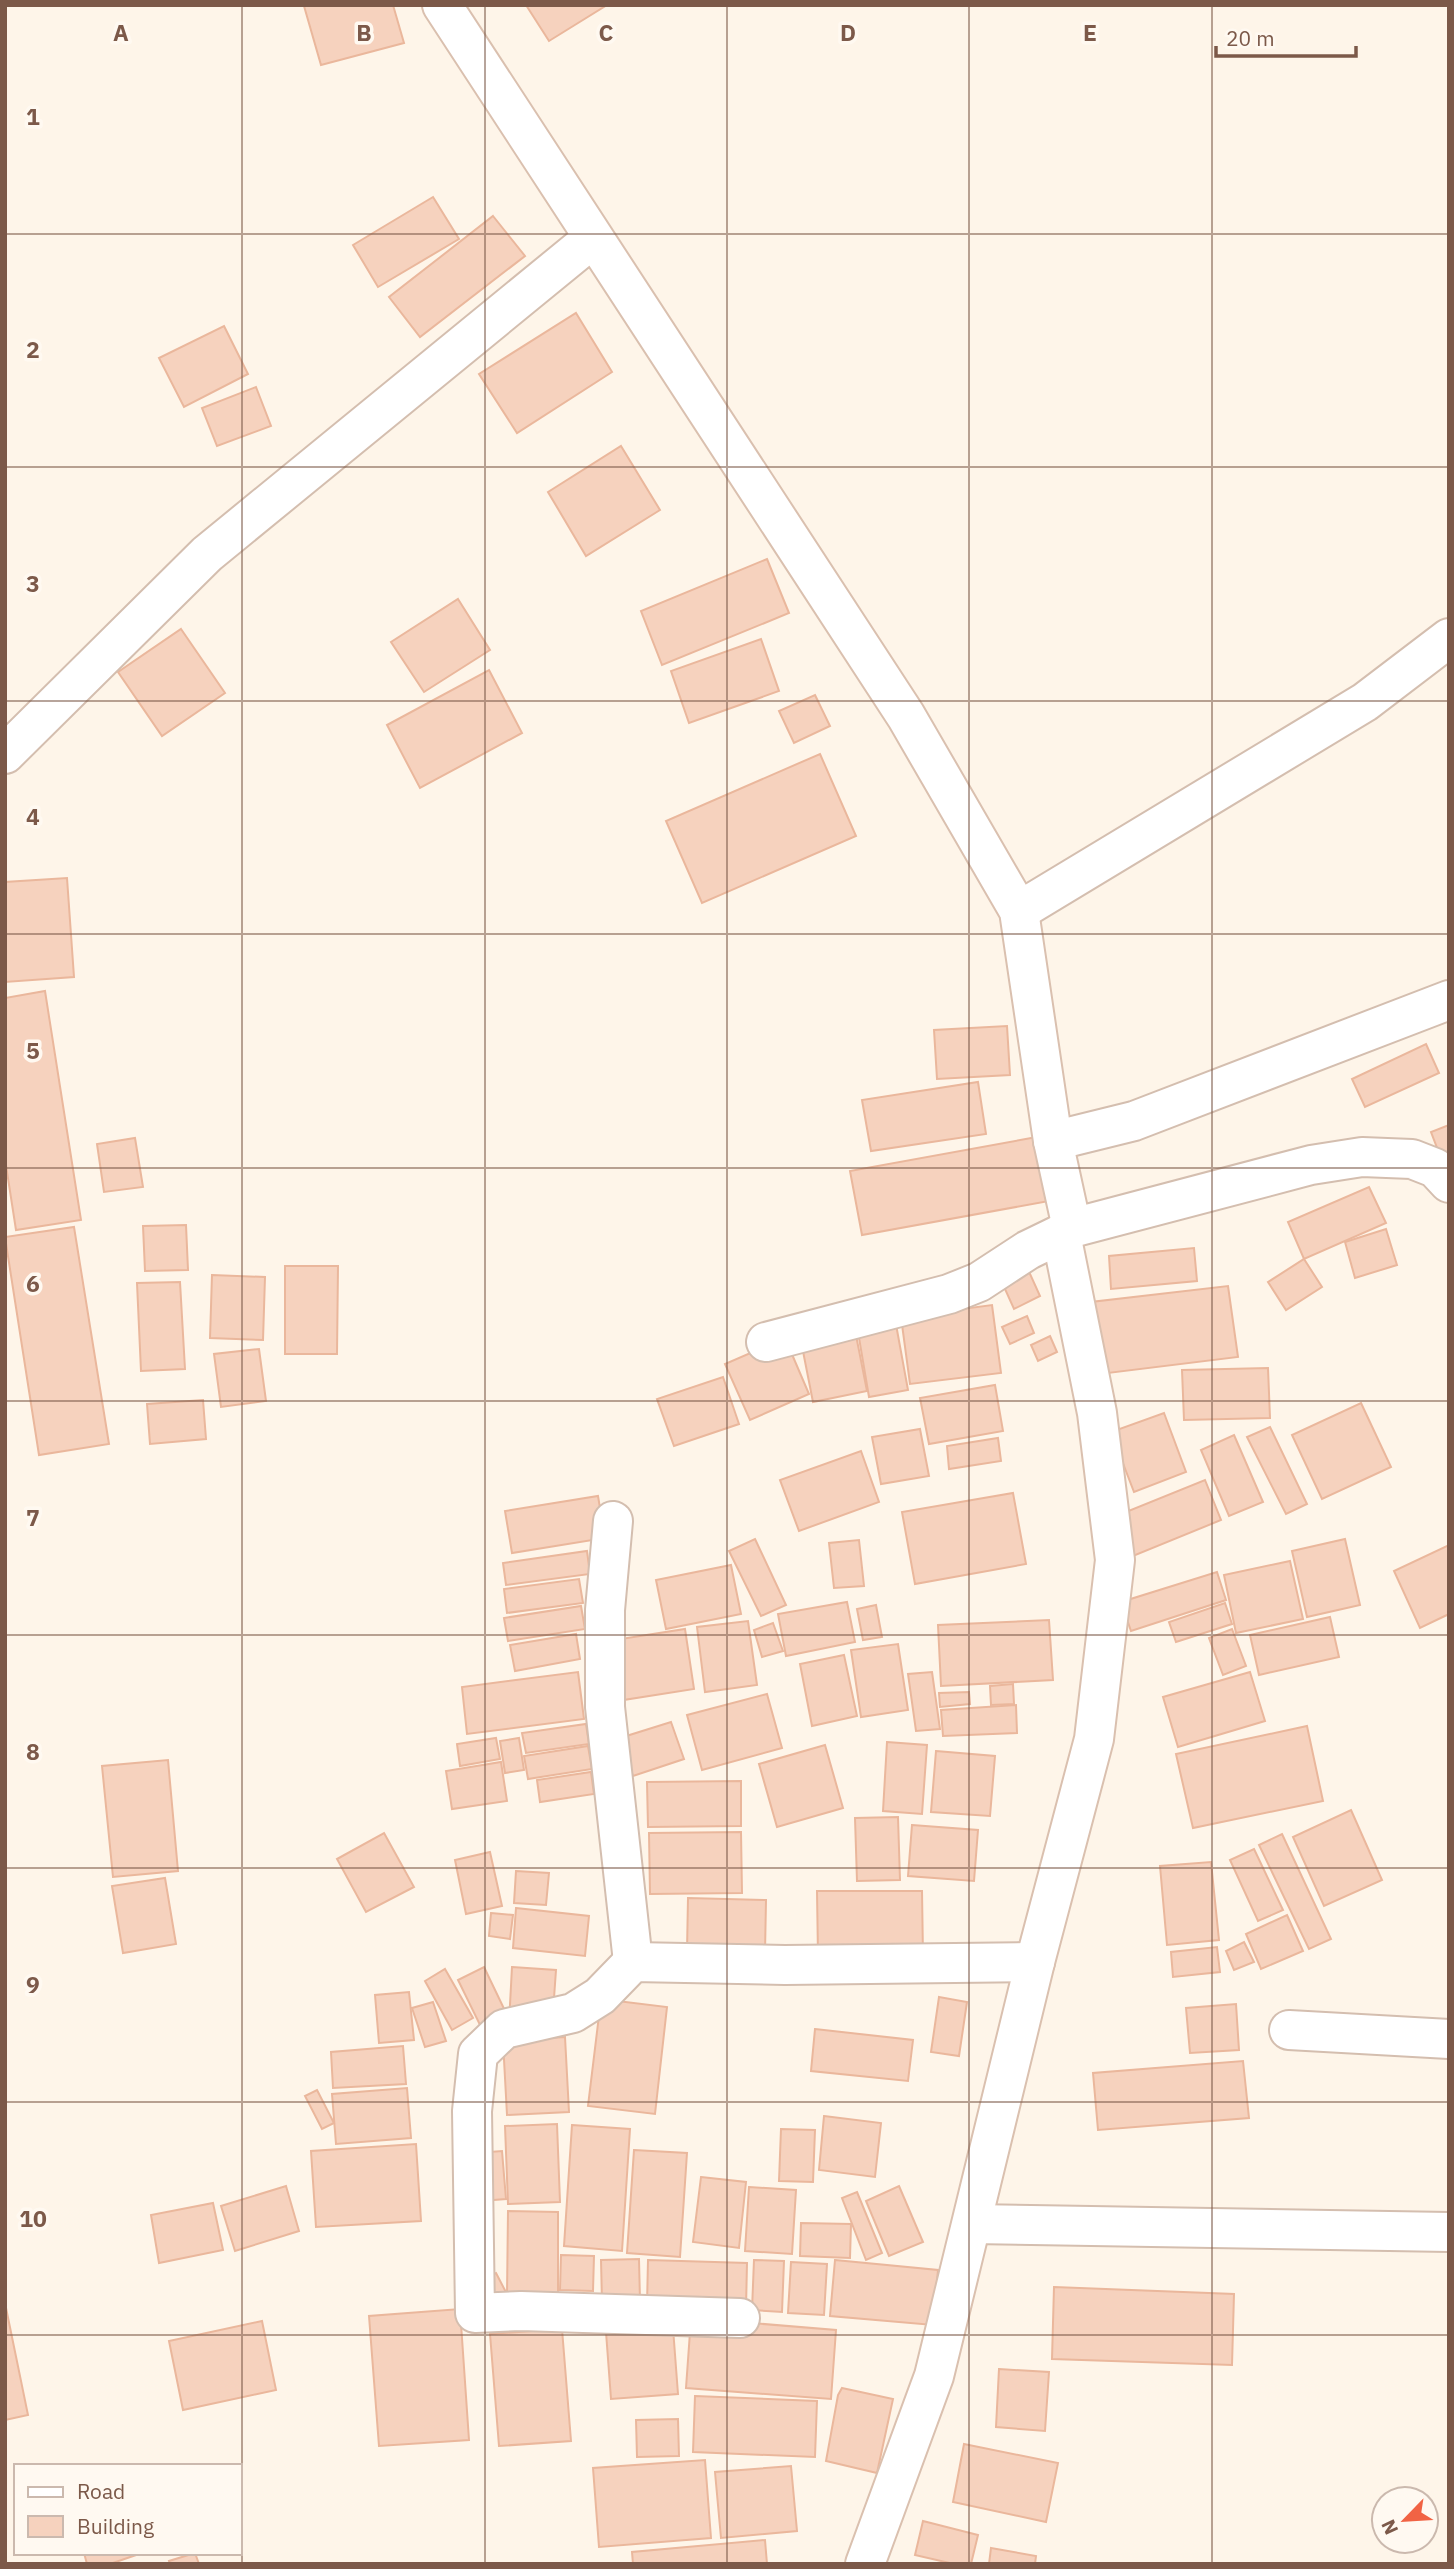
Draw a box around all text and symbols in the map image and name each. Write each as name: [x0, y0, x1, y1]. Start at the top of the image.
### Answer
scale bar: [1216, 14, 1356, 58]
text: A: [113, 17, 129, 47]
text: B: [356, 17, 372, 47]
text: C: [599, 17, 614, 47]
text: D: [840, 17, 856, 47]
text: E: [1083, 17, 1097, 47]
text: 20 m: [1226, 24, 1275, 52]
text: 1: [26, 101, 40, 131]
text: 2: [26, 334, 40, 364]
text: 3: [26, 568, 40, 598]
text: 4: [26, 801, 40, 831]
text: 5: [26, 1035, 40, 1065]
text: 6: [26, 1268, 40, 1298]
text: 7: [26, 1502, 40, 1532]
text: 8: [26, 1736, 40, 1766]
text: 9: [26, 1969, 40, 1999]
text: 10: [19, 2203, 47, 2233]
legend: [14, 2464, 242, 2555]
text: Road: [77, 2477, 125, 2505]
north arrow: [1370, 2485, 1440, 2555]
text: Building: [77, 2512, 154, 2540]
text: N: [1376, 2516, 1403, 2538]

